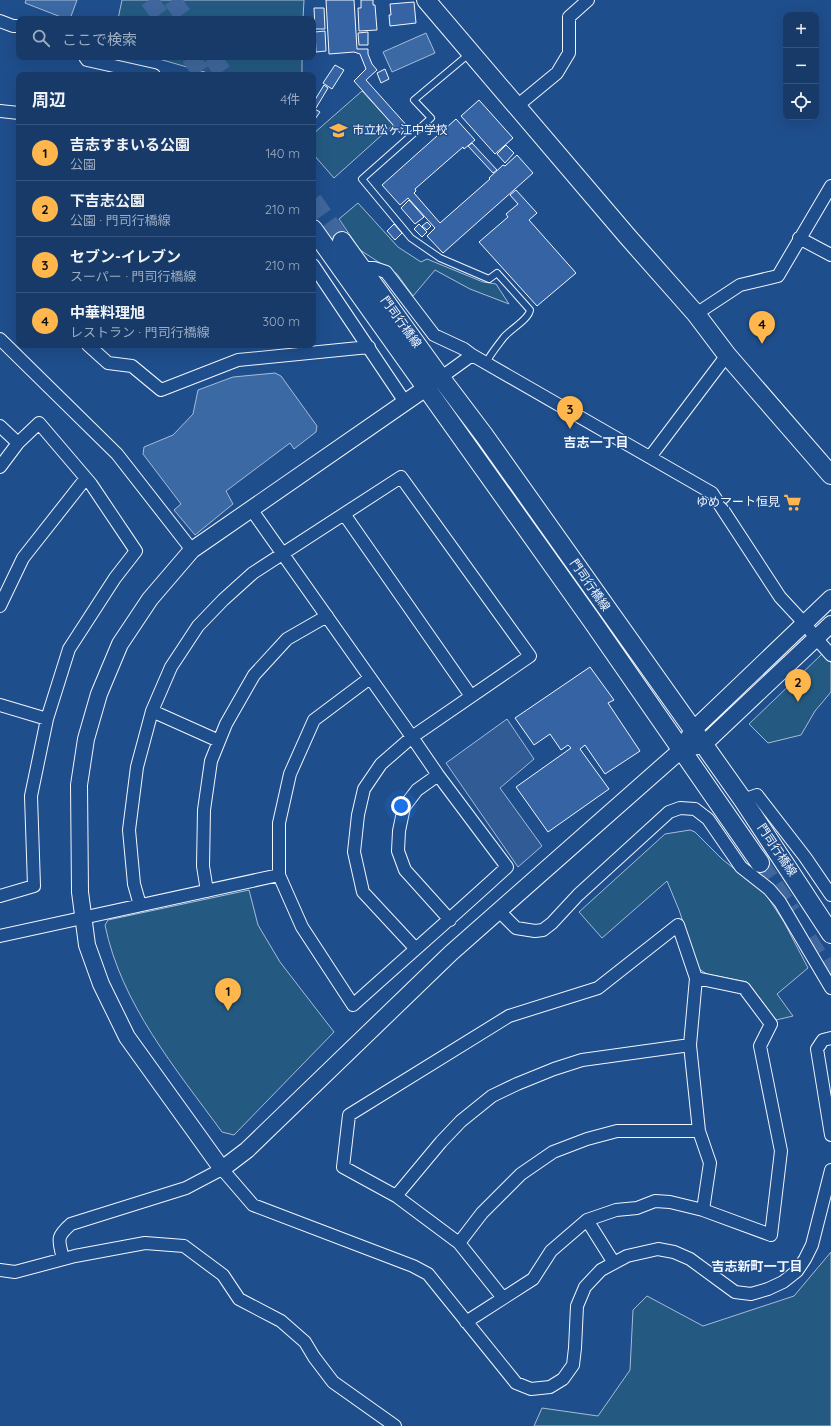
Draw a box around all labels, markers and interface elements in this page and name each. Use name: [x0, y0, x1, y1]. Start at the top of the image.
map controls: [783, 12, 819, 120]
button: +: [783, 12, 819, 48]
search box: [16, 16, 316, 60]
icon: search: [30, 27, 52, 49]
text: ここで検索: [62, 30, 137, 49]
button: −: [783, 48, 819, 84]
button: locate: [783, 84, 819, 120]
text: 周辺: [32, 89, 66, 110]
text: 4件: [280, 91, 300, 107]
school or university icon: 市立松ヶ江中学校: [329, 120, 349, 140]
place label: 市立松ヶ江中学校: [352, 122, 448, 137]
text: 吉志すまいる公園: [70, 135, 190, 154]
text: 1: [42, 145, 48, 161]
text: 140 m: [265, 145, 300, 161]
text: 公園: [70, 156, 96, 172]
text: 下吉志公園: [70, 191, 145, 210]
text: 2: [41, 201, 49, 217]
text: 210 m: [265, 201, 300, 217]
text: 公園 · 門司行橋線: [70, 212, 171, 228]
text: セブン-イレブン: [70, 247, 181, 266]
text: 3: [42, 257, 48, 273]
text: 210 m: [265, 257, 300, 273]
text: スーパー · 門司行橋線: [70, 268, 197, 284]
street label: 門司行橋線: [378, 293, 425, 350]
text: 中華料理旭: [70, 303, 145, 322]
pin: 4: [749, 311, 775, 344]
text: 4: [41, 313, 49, 329]
text: 300 m: [262, 313, 300, 329]
text: レストラン · 門司行橋線: [70, 324, 210, 340]
pin: 3: [557, 396, 583, 429]
district label: 吉志一丁目: [563, 434, 629, 450]
supermarket icon: ゆめマート恒見: [783, 492, 803, 512]
place label: ゆめマート恒見: [696, 494, 780, 509]
street label: 門司行橋線: [567, 556, 614, 614]
pin: 2: [785, 669, 811, 702]
your location: [391, 796, 411, 816]
street label: 門司行橋線: [754, 821, 800, 879]
pin: 1: [215, 978, 241, 1011]
district label: 吉志新町一丁目: [711, 1258, 803, 1274]

